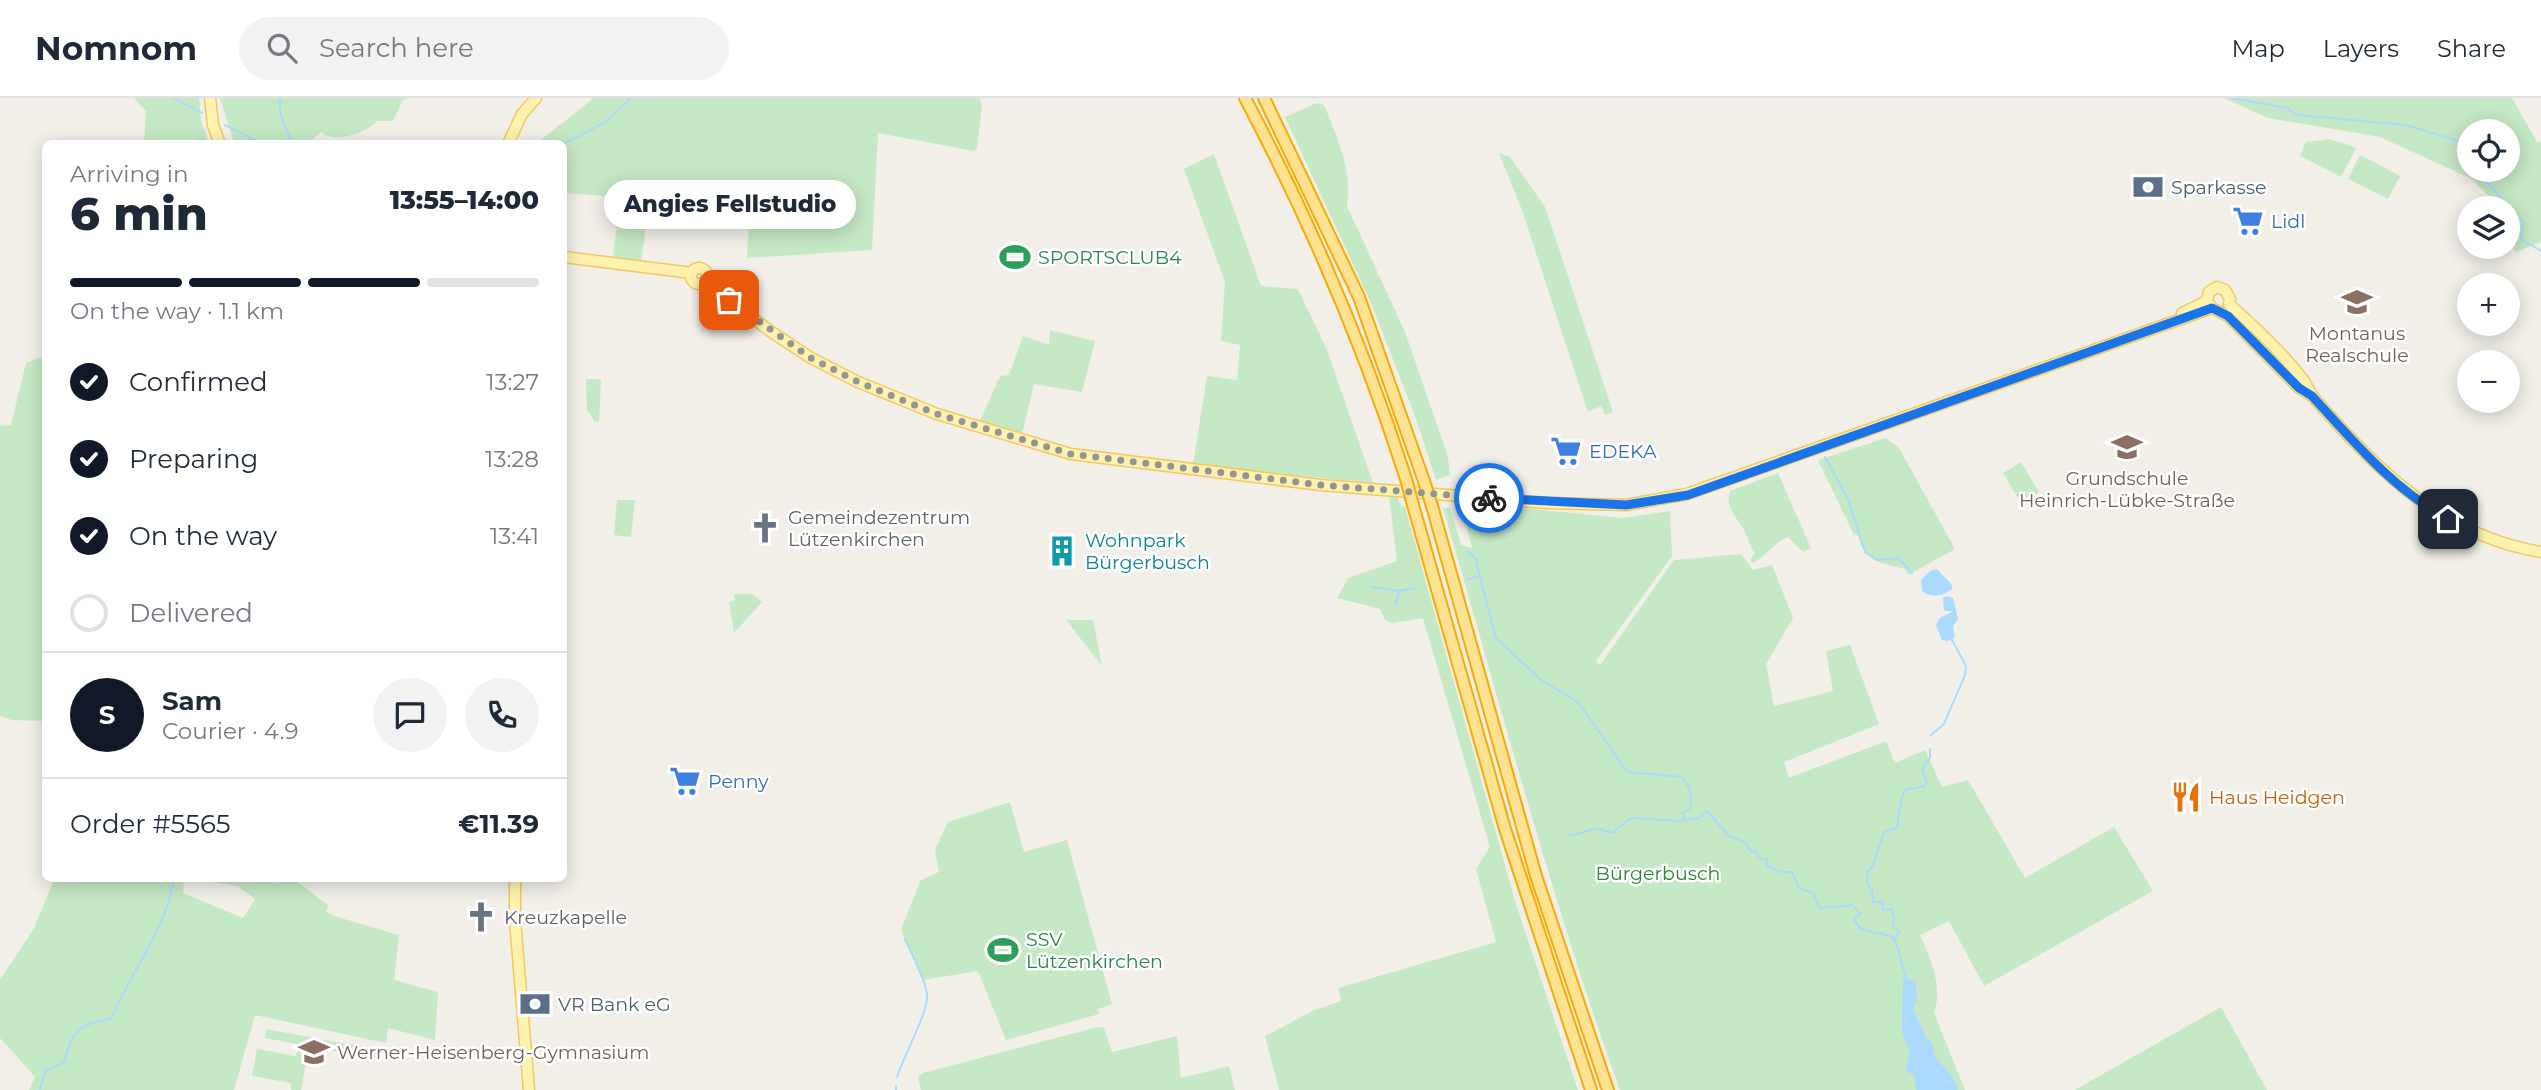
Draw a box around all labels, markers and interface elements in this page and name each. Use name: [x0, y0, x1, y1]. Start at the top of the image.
search box: [239, 17, 729, 80]
text: Nomnom: [35, 28, 197, 68]
icon: search: [263, 29, 301, 67]
text: Search here: [319, 32, 474, 64]
text: Map: [2231, 34, 2285, 63]
text: Layers: [2323, 34, 2399, 63]
text: Share: [2437, 34, 2506, 63]
map controls: [2457, 119, 2520, 413]
button: locate: [2457, 119, 2520, 182]
text: Arriving in: [70, 160, 189, 188]
bank icon: Sparkasse: [2131, 170, 2165, 204]
place label: Sparkasse: [2171, 176, 2267, 199]
callout: Angies Fellstudio: [603, 181, 855, 230]
text: 13:55–14:00: [390, 184, 539, 216]
text: 6 min: [70, 185, 208, 242]
text: Angies Fellstudio: [624, 190, 836, 218]
button: layers: [2457, 196, 2520, 259]
supermarket icon: Lidl: [2231, 204, 2265, 238]
place label: Lidl: [2271, 210, 2305, 233]
sports icon: SPORTSCLUB4: [998, 240, 1032, 274]
place label: SPORTSCLUB4: [1038, 246, 1182, 269]
pin: [699, 270, 759, 330]
button: +: [2457, 273, 2520, 336]
icon: bag: [710, 281, 748, 319]
school or university icon: Montanus Realschule: [2340, 285, 2374, 319]
text: On the way · 1.1 km: [70, 297, 284, 325]
place label: Montanus Realschule: [2305, 322, 2409, 367]
button: −: [2457, 350, 2520, 413]
icon: check: [70, 363, 108, 401]
text: Confirmed: [129, 366, 268, 398]
text: 13:27: [486, 368, 539, 396]
school or university icon: Grundschule Heinrich-Lübke-Straße: [2110, 430, 2144, 464]
supermarket icon: EDEKA: [1549, 434, 1583, 468]
icon: check: [70, 440, 108, 478]
place label: EDEKA: [1589, 440, 1657, 463]
text: Preparing: [129, 443, 258, 475]
text: 13:28: [485, 445, 539, 473]
courier: [1454, 463, 1524, 533]
place label: Grundschule Heinrich-Lübke-Straße: [2019, 467, 2235, 512]
icon: bike: [1470, 479, 1508, 517]
pin: [2418, 489, 2478, 549]
icon: home: [2429, 500, 2467, 538]
place label: Gemeindezentrum Lützenkirchen: [788, 506, 970, 551]
church icon: Gemeindezentrum Lützenkirchen: [748, 511, 782, 545]
icon: check: [70, 517, 108, 555]
text: On the way: [129, 520, 277, 552]
text: 13:41: [490, 522, 539, 550]
place label: Wohnpark Bürgerbusch: [1085, 529, 1210, 574]
building icon: Wohnpark Bürgerbusch: [1045, 534, 1079, 568]
text: Delivered: [129, 597, 253, 629]
button: chat: [373, 678, 447, 752]
button: phone: [465, 678, 539, 752]
text: Sam: [162, 685, 222, 717]
text: S: [99, 699, 115, 731]
text: Courier · 4.9: [162, 717, 298, 745]
supermarket icon: Penny: [668, 764, 702, 798]
place label: Penny: [708, 770, 769, 793]
restaurant icon: Haus Heidgen: [2169, 780, 2203, 814]
place label: Haus Heidgen: [2209, 786, 2345, 809]
text: Order #5565: [70, 808, 230, 840]
text: €11.39: [458, 808, 539, 840]
park label: Bürgerbusch: [1596, 862, 1720, 885]
church icon: Kreuzkapelle: [464, 900, 498, 934]
place label: Kreuzkapelle: [504, 906, 627, 929]
place label: SSV Lützenkirchen: [1026, 928, 1163, 973]
sports icon: SSV Lützenkirchen: [986, 933, 1020, 967]
bank icon: VR Bank eG: [518, 987, 552, 1021]
place label: VR Bank eG: [558, 993, 671, 1016]
school or university icon: Werner-Heisenberg-Gymnasium: [297, 1035, 331, 1069]
place label: Werner-Heisenberg-Gymnasium: [337, 1041, 649, 1064]

